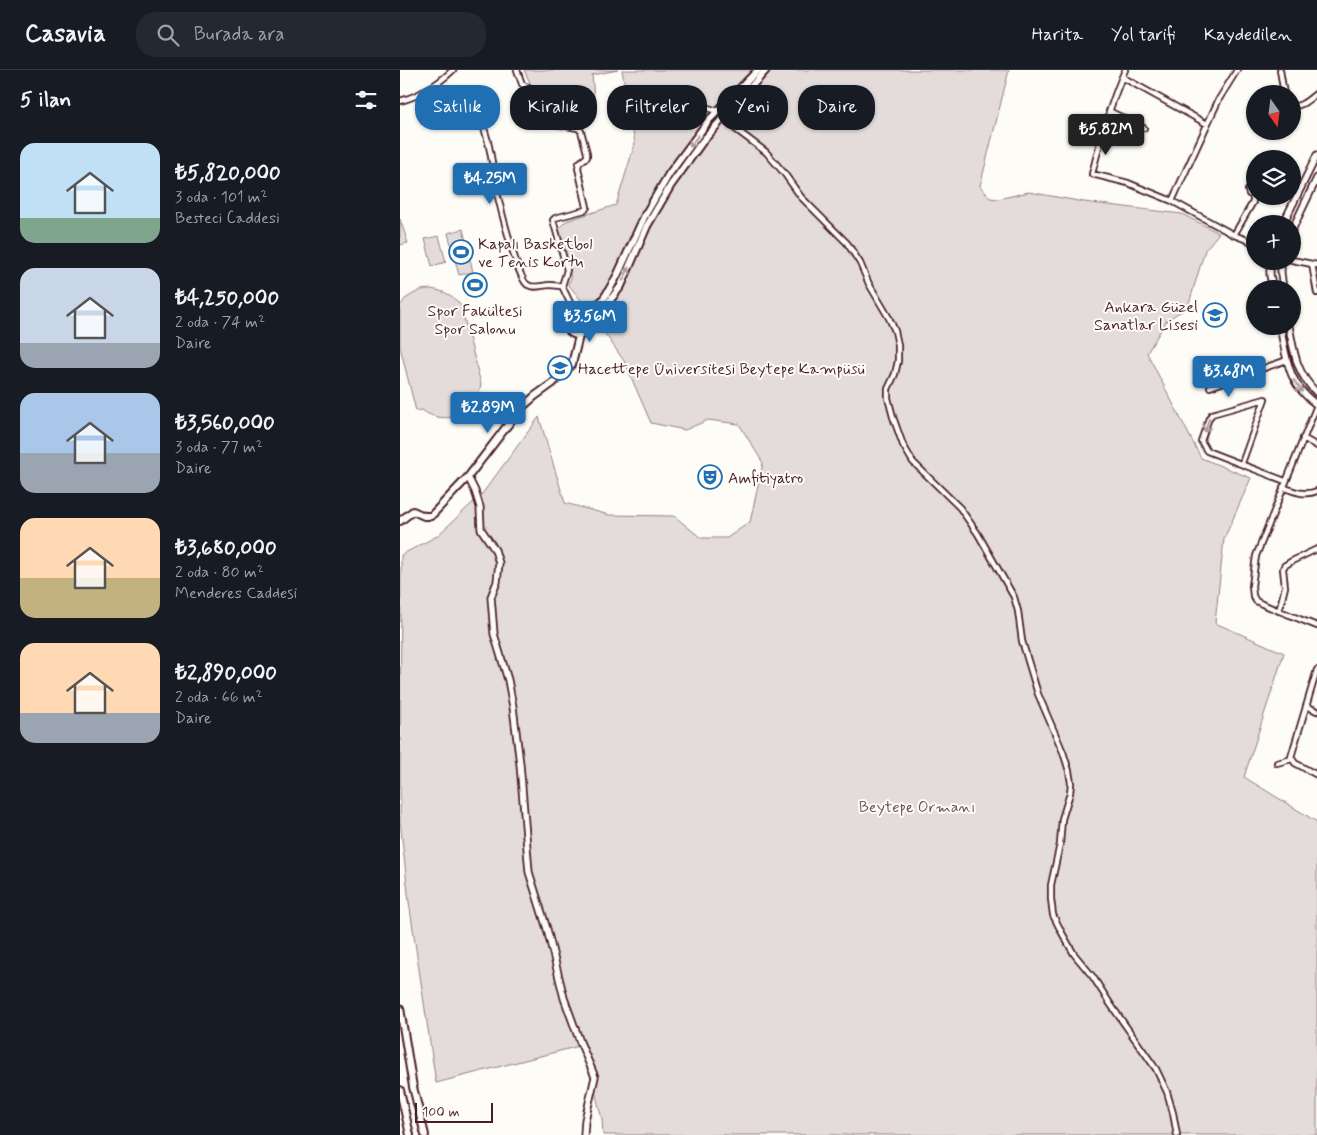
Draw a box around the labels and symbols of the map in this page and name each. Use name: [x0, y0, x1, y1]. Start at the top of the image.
north arrow: [1246, 85, 1301, 140]
pin: ₺5.82M: [1065, 114, 1147, 156]
one-way arrow: [688, 134, 699, 147]
pin: ₺4.25M: [449, 162, 531, 205]
place label: Kapalı Basketbol ve Tenis Kortu: [478, 234, 593, 273]
sports icon: Kapalı Basketbol ve Tenis Kortu: [448, 239, 474, 265]
one-way arrow: [622, 266, 632, 281]
sports icon: Spor Fakültesi Spor Salonu: [462, 272, 488, 298]
place label: Ankara Güzel Sanatlar Lisesi: [1094, 297, 1198, 336]
pin: ₺3.56M: [549, 300, 631, 343]
place label: Spor Fakültesi Spor Salonu: [428, 301, 522, 340]
school or university icon: Ankara Güzel Sanatlar Lisesi: [1202, 302, 1228, 328]
school or university icon: Hacettepe Üniversitesi Beytepe Kampüsü: [547, 355, 573, 381]
pin: ₺3.68M: [1188, 356, 1270, 398]
place label: Hacettepe Üniversitesi Beytepe Kampüsü: [578, 359, 865, 380]
one-way arrow: [1293, 379, 1303, 393]
pin: ₺2.89M: [447, 392, 529, 434]
one-way arrow: [1201, 417, 1211, 433]
theatre icon: Amfitiyatro: [697, 464, 723, 490]
place label: Amfitiyatro: [728, 468, 804, 489]
park label: Beytepe Ormanı: [859, 797, 975, 818]
scale bar: [415, 1100, 492, 1123]

